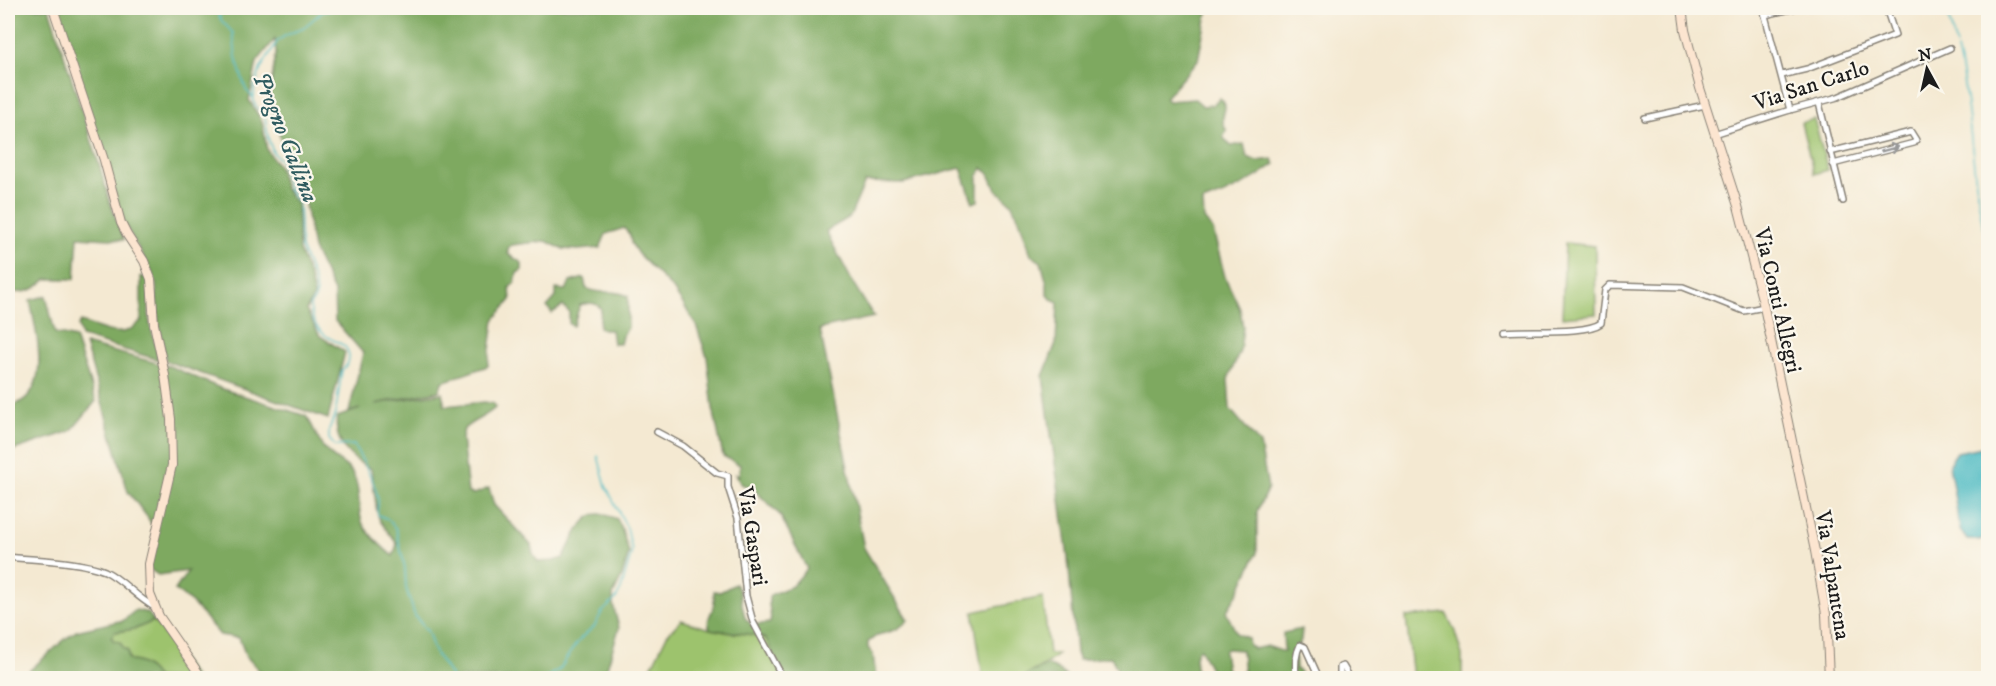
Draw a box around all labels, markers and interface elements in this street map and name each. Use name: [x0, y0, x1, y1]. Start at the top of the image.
north arrow: [1897, 39, 1957, 99]
text: N: [1917, 44, 1933, 66]
street label: Via San Carlo: [1749, 54, 1873, 117]
water label: Progno Gallina: [245, 68, 325, 207]
one-way arrow: [1880, 143, 1899, 154]
street label: Via Conti Allegri: [1747, 224, 1807, 376]
street label: Via Gaspari: [731, 484, 774, 588]
street label: Via Valpantena: [1809, 508, 1856, 643]

